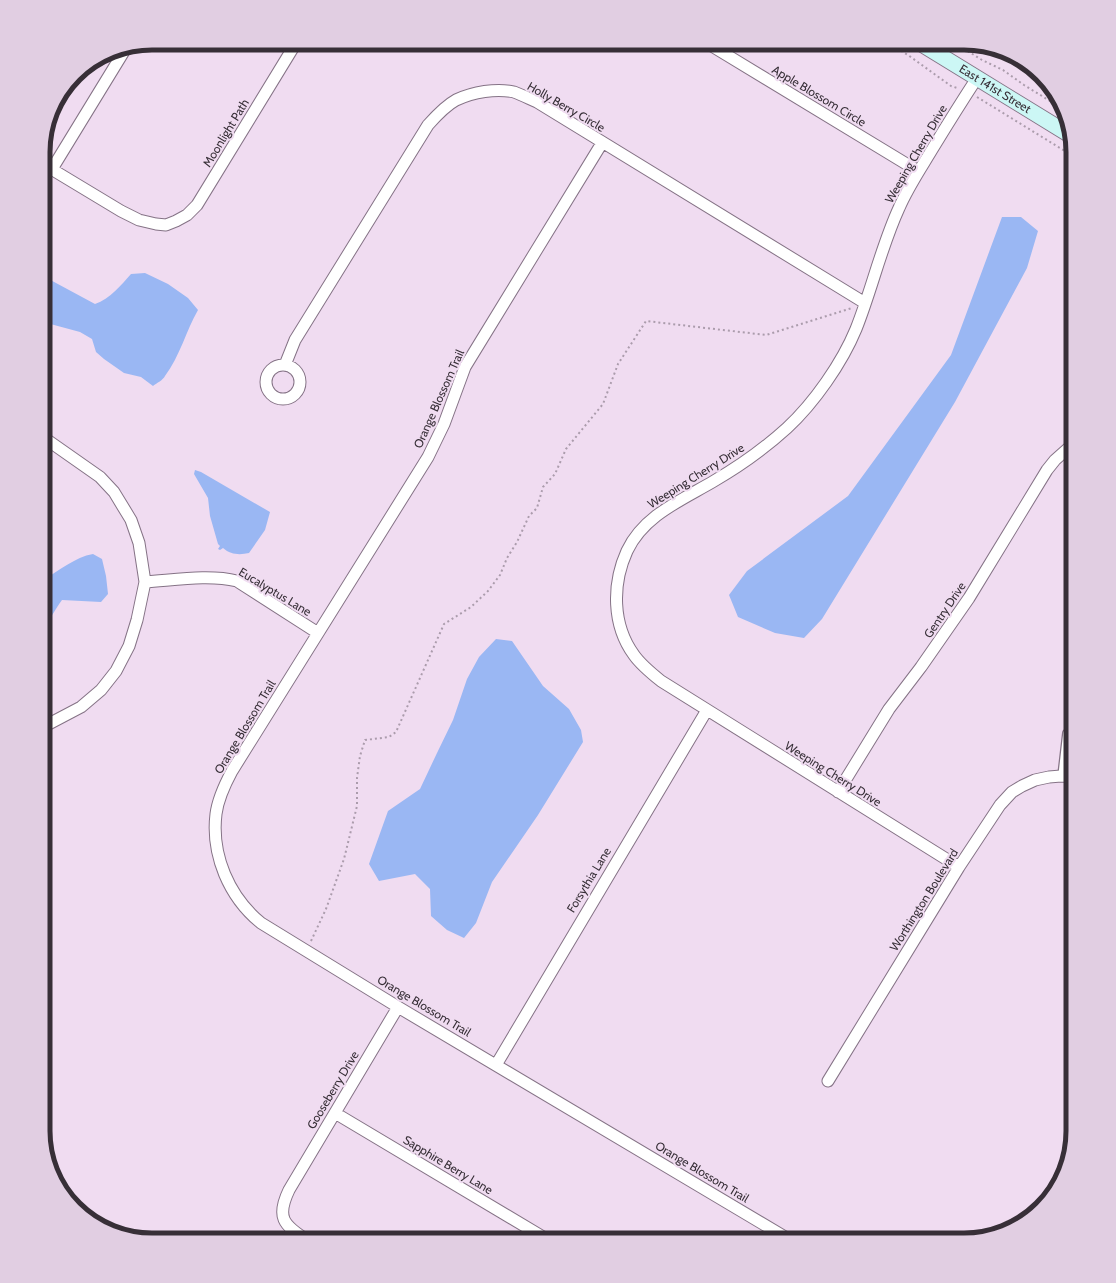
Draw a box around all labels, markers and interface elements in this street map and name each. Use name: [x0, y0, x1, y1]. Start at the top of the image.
street label: East 141st Street: [957, 61, 1034, 116]
street label: Apple Blossom Circle: [770, 62, 869, 130]
street label: Holly Berry Circle: [525, 78, 608, 135]
street label: Moonlight Path: [199, 96, 252, 170]
street label: Weeping Cherry Drive: [881, 102, 950, 206]
street label: Orange Blossom Trail: [410, 347, 467, 451]
street label: Weeping Cherry Drive: [645, 440, 747, 511]
street label: Eucalyptus Lane: [236, 564, 314, 619]
street label: Gentry Drive: [920, 579, 969, 641]
street label: Orange Blossom Trail: [211, 677, 279, 776]
street label: Weeping Cherry Drive: [782, 738, 884, 809]
street label: Forsythia Lane: [563, 844, 614, 915]
street label: Worthington Boulevard: [886, 846, 961, 954]
street label: Orange Blossom Trail: [375, 972, 474, 1040]
street label: Gooseberry Drive: [303, 1048, 362, 1131]
street label: Sapphire Berry Lane: [401, 1132, 496, 1197]
street label: Orange Blossom Trail: [653, 1138, 752, 1206]

